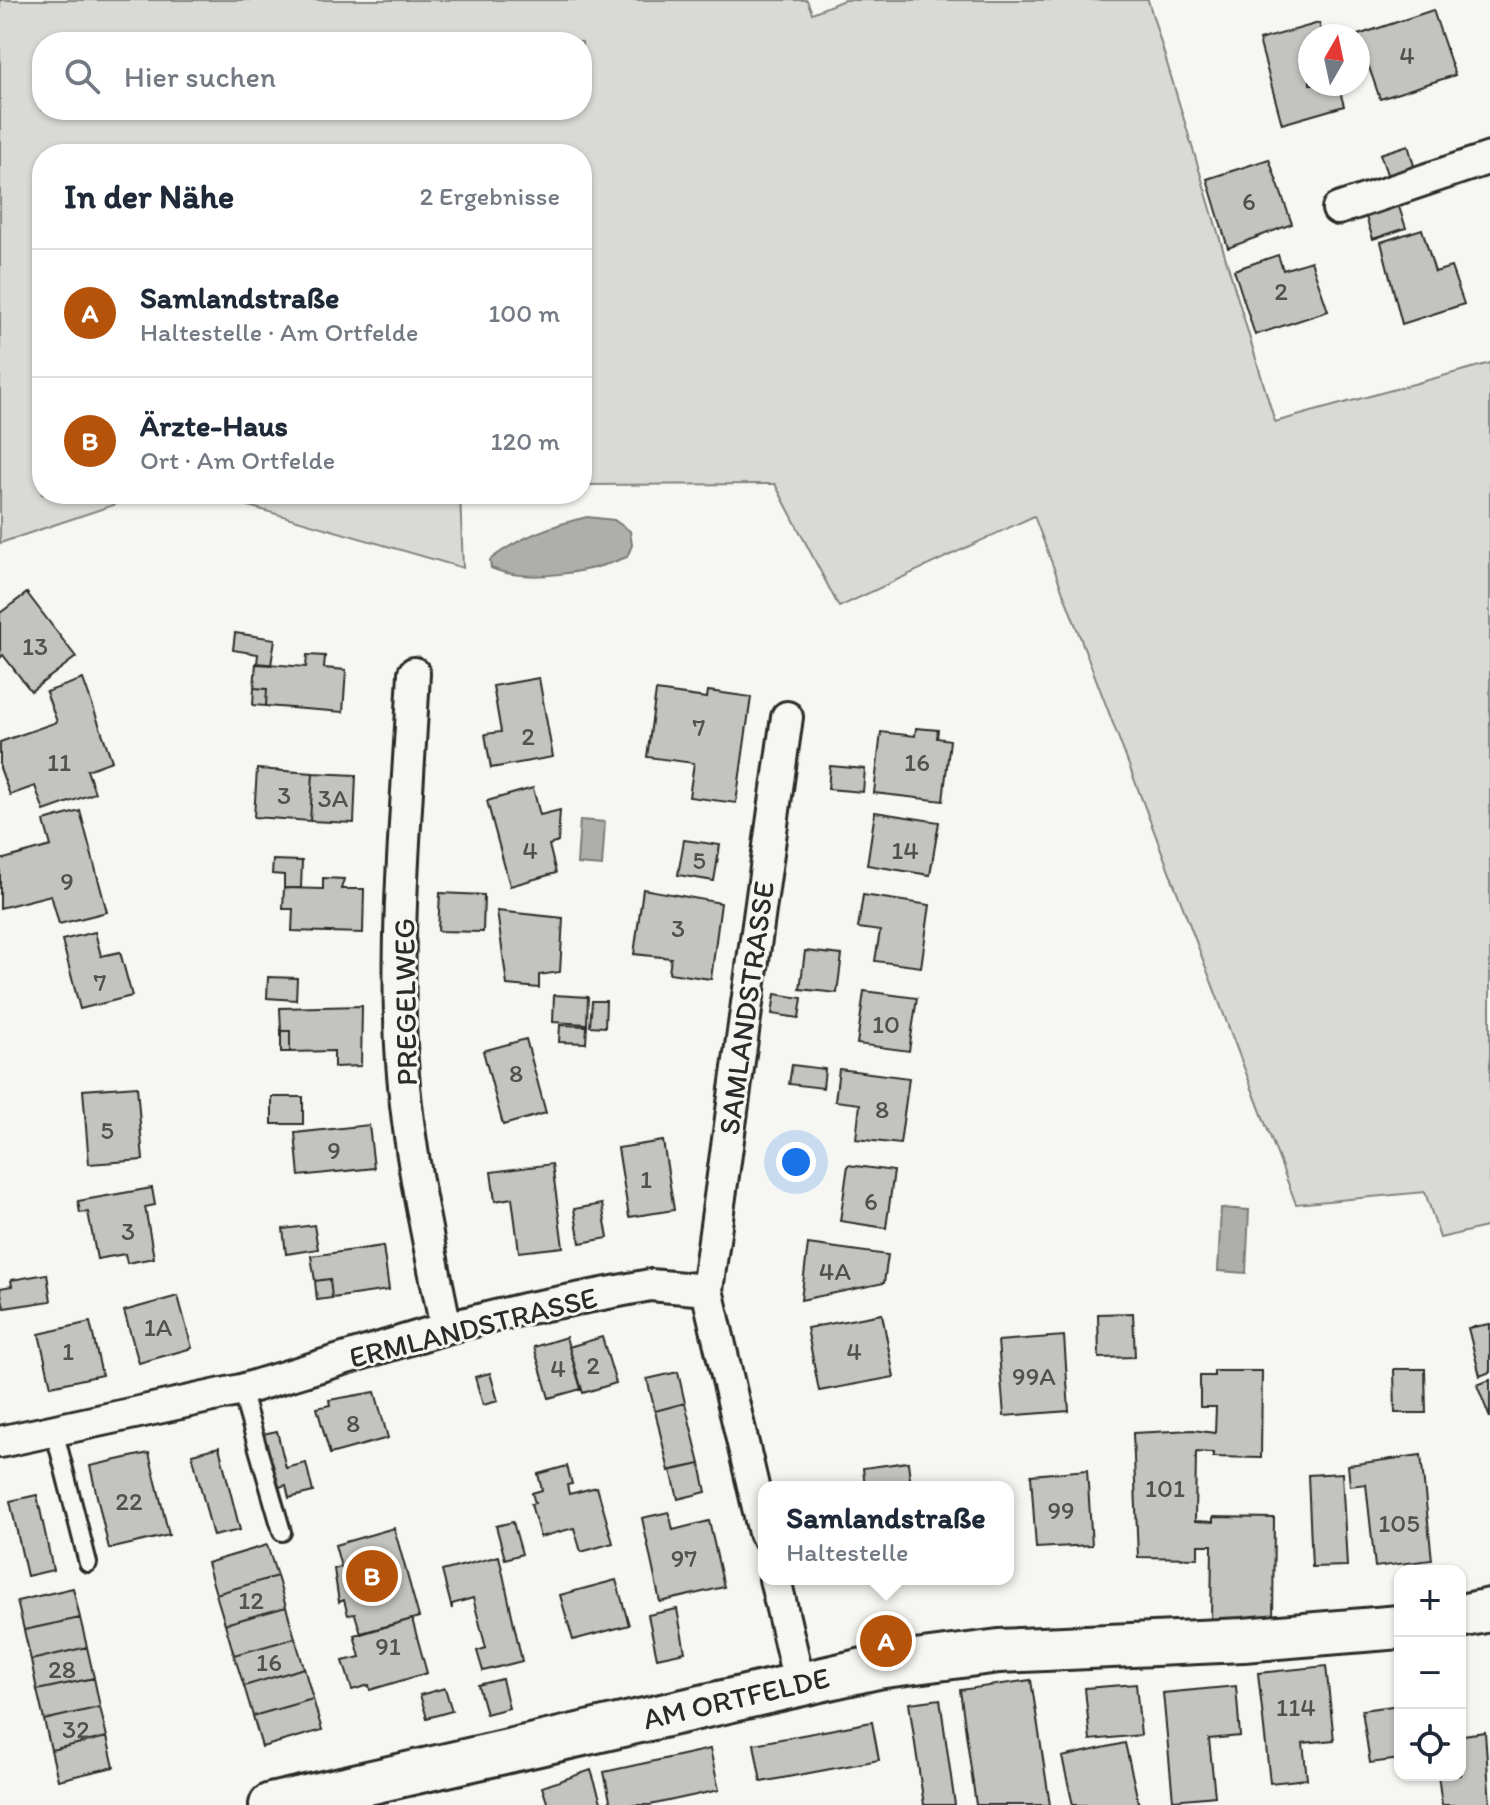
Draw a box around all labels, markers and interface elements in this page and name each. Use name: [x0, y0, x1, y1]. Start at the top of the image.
north arrow: [1298, 24, 1370, 96]
search box: [32, 32, 592, 120]
house number: 4: [1399, 39, 1415, 71]
icon: search: [60, 54, 104, 98]
text: Hier suchen: [124, 58, 276, 95]
text: In der Nähe: [64, 176, 234, 217]
text: 2 Ergebnisse: [420, 180, 560, 212]
house number: 6: [1242, 185, 1256, 217]
house number: 2: [1274, 275, 1288, 307]
text: Samlandstraße: [140, 279, 339, 316]
text: A: [82, 297, 98, 329]
text: 100 m: [488, 297, 560, 329]
text: Haltestelle · Am Ortfelde: [140, 316, 418, 348]
text: Ärzte-Haus: [140, 407, 288, 444]
text: B: [82, 425, 98, 457]
text: 120 m: [491, 425, 560, 457]
text: Ort · Am Ortfelde: [140, 444, 335, 476]
house number: 13: [22, 630, 48, 662]
house number: 7: [693, 711, 706, 743]
house number: 2: [521, 720, 535, 752]
house number: 11: [47, 746, 71, 778]
house number: 16: [904, 746, 930, 778]
house number: 3: [277, 779, 291, 811]
house number: 3A: [318, 782, 349, 814]
house number: 4: [522, 834, 538, 866]
house number: 14: [891, 834, 919, 866]
house number: 5: [692, 844, 706, 876]
house number: 9: [60, 865, 74, 897]
street label: SAMLANDSTRASSE: [710, 879, 782, 1137]
house number: 3: [671, 912, 685, 944]
street label: PREGELWEG: [385, 918, 425, 1086]
house number: 7: [94, 966, 107, 998]
house number: 10: [872, 1008, 900, 1040]
house number: 8: [509, 1057, 523, 1089]
house number: 8: [875, 1093, 889, 1125]
house number: 5: [100, 1114, 114, 1146]
house number: 9: [327, 1134, 341, 1166]
your location: [776, 1142, 816, 1182]
house number: 1: [640, 1163, 652, 1195]
house number: 6: [864, 1185, 878, 1217]
house number: 3: [121, 1215, 135, 1247]
house number: 4A: [819, 1255, 851, 1287]
street label: ERMLANDSTRASSE: [345, 1278, 601, 1376]
house number: 1A: [144, 1311, 173, 1343]
house number: 1: [62, 1335, 74, 1367]
house number: 4: [846, 1335, 862, 1367]
house number: 2: [586, 1349, 600, 1381]
house number: 4: [550, 1352, 566, 1384]
house number: 99A: [1012, 1360, 1056, 1392]
house number: 8: [346, 1407, 360, 1439]
house number: 101: [1145, 1472, 1185, 1504]
popup: [758, 1481, 1014, 1585]
house number: 22: [115, 1485, 143, 1517]
house number: 99: [1047, 1494, 1075, 1526]
text: Samlandstraße: [786, 1499, 986, 1536]
house number: 105: [1378, 1507, 1420, 1539]
text: Haltestelle: [786, 1536, 908, 1568]
house number: 97: [671, 1542, 697, 1574]
pin: B: [346, 1546, 398, 1606]
map controls: [1394, 1565, 1466, 1781]
button: +: [1394, 1565, 1466, 1637]
house number: 12: [238, 1584, 264, 1616]
pin: A: [860, 1611, 912, 1671]
house number: 91: [375, 1630, 401, 1662]
button: −: [1394, 1637, 1466, 1709]
house number: 16: [256, 1646, 282, 1678]
house number: 28: [48, 1653, 76, 1685]
street label: AM ORTFELDE: [639, 1659, 833, 1737]
house number: 114: [1276, 1691, 1316, 1723]
button: locate: [1394, 1709, 1466, 1781]
house number: 32: [62, 1713, 90, 1745]

